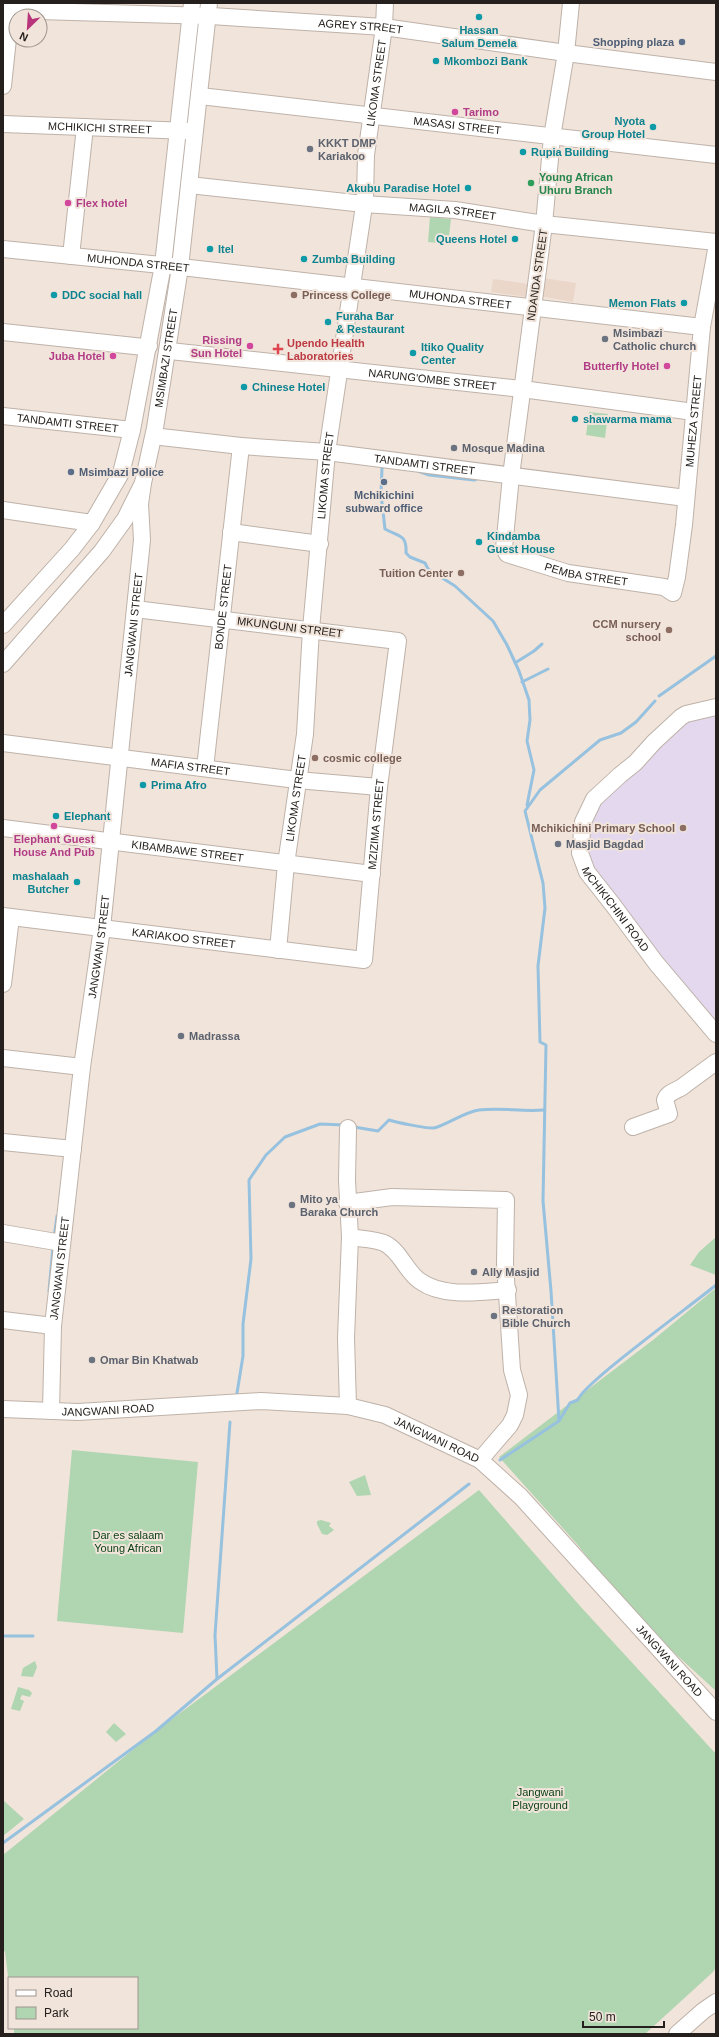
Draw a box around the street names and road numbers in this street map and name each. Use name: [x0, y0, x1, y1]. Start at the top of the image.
street label: AGREY STREET: [318, 17, 404, 36]
street label: LIKOMA STREET: [364, 39, 388, 127]
street label: MASASI STREET: [413, 114, 502, 136]
street label: MCHIKICHI STREET: [48, 120, 152, 136]
street label: MAGILA STREET: [409, 201, 497, 222]
street label: NDANDA STREET: [525, 228, 549, 322]
street label: MUHONDA STREET: [87, 252, 190, 274]
street label: MUHONDA STREET: [408, 287, 512, 311]
street label: MSIMBAZI STREET: [152, 308, 179, 408]
street label: NARUNG'OMBE STREET: [368, 366, 497, 392]
street label: MUHEZA STREET: [683, 374, 704, 468]
street label: TANDAMTI STREET: [16, 412, 119, 435]
street label: LIKOMA STREET: [315, 431, 336, 520]
street label: TANDAMTI STREET: [373, 452, 476, 477]
street label: PEMBA STREET: [543, 560, 629, 588]
street label: BONDE STREET: [212, 564, 234, 650]
street label: JANGWANI STREET: [122, 572, 145, 677]
street label: MKUNGUNI STREET: [236, 615, 344, 639]
street label: LIKOMA STREET: [283, 754, 308, 842]
street label: MAFIA STREET: [150, 756, 231, 778]
street label: MZIZIMA STREET: [366, 778, 386, 870]
street label: KIBAMBAWE STREET: [131, 838, 245, 864]
street label: MCHIKICHINI ROAD: [580, 865, 651, 954]
street label: JANGWANI STREET: [86, 894, 111, 999]
street label: KARIAKOO STREET: [131, 926, 236, 950]
street label: JANGWANI STREET: [48, 1216, 71, 1321]
street label: JANGWANI ROAD: [61, 1401, 154, 1418]
street label: JANGWANI ROAD: [392, 1414, 481, 1465]
street label: JANGWANI ROAD: [634, 1622, 705, 1699]

